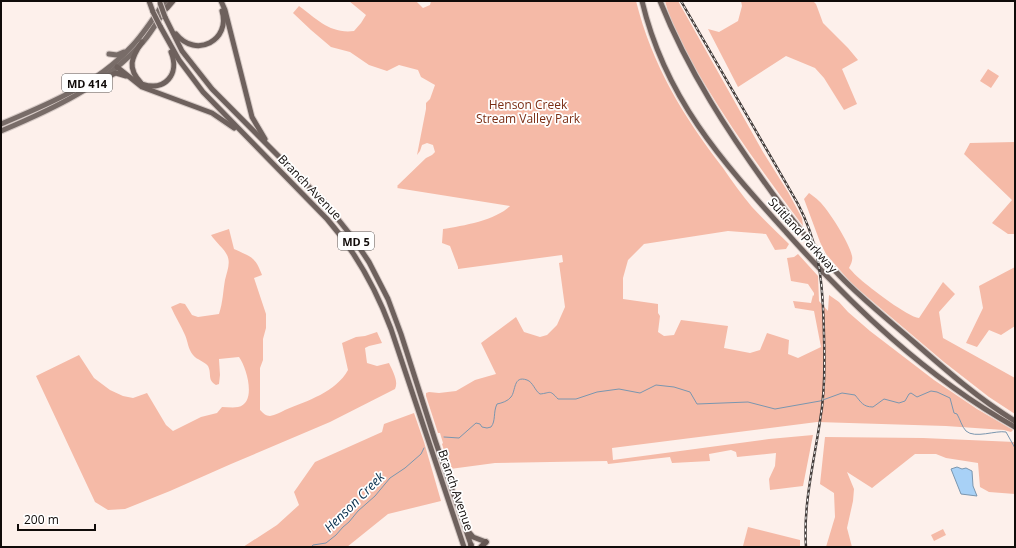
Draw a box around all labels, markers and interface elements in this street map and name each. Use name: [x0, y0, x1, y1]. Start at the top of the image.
road number: MD 414: [62, 74, 112, 92]
park label: Henson Creek Stream Valley Park: [476, 96, 581, 127]
street label: Branch Avenue: [274, 151, 346, 224]
street label: Suitland Parkway: [765, 194, 842, 277]
road number: MD 5: [338, 232, 374, 250]
street label: Branch Avenue: [434, 447, 478, 533]
water label: Henson Creek: [320, 467, 389, 536]
scale bar: [18, 506, 95, 532]
text: 200 m: [24, 511, 59, 528]

